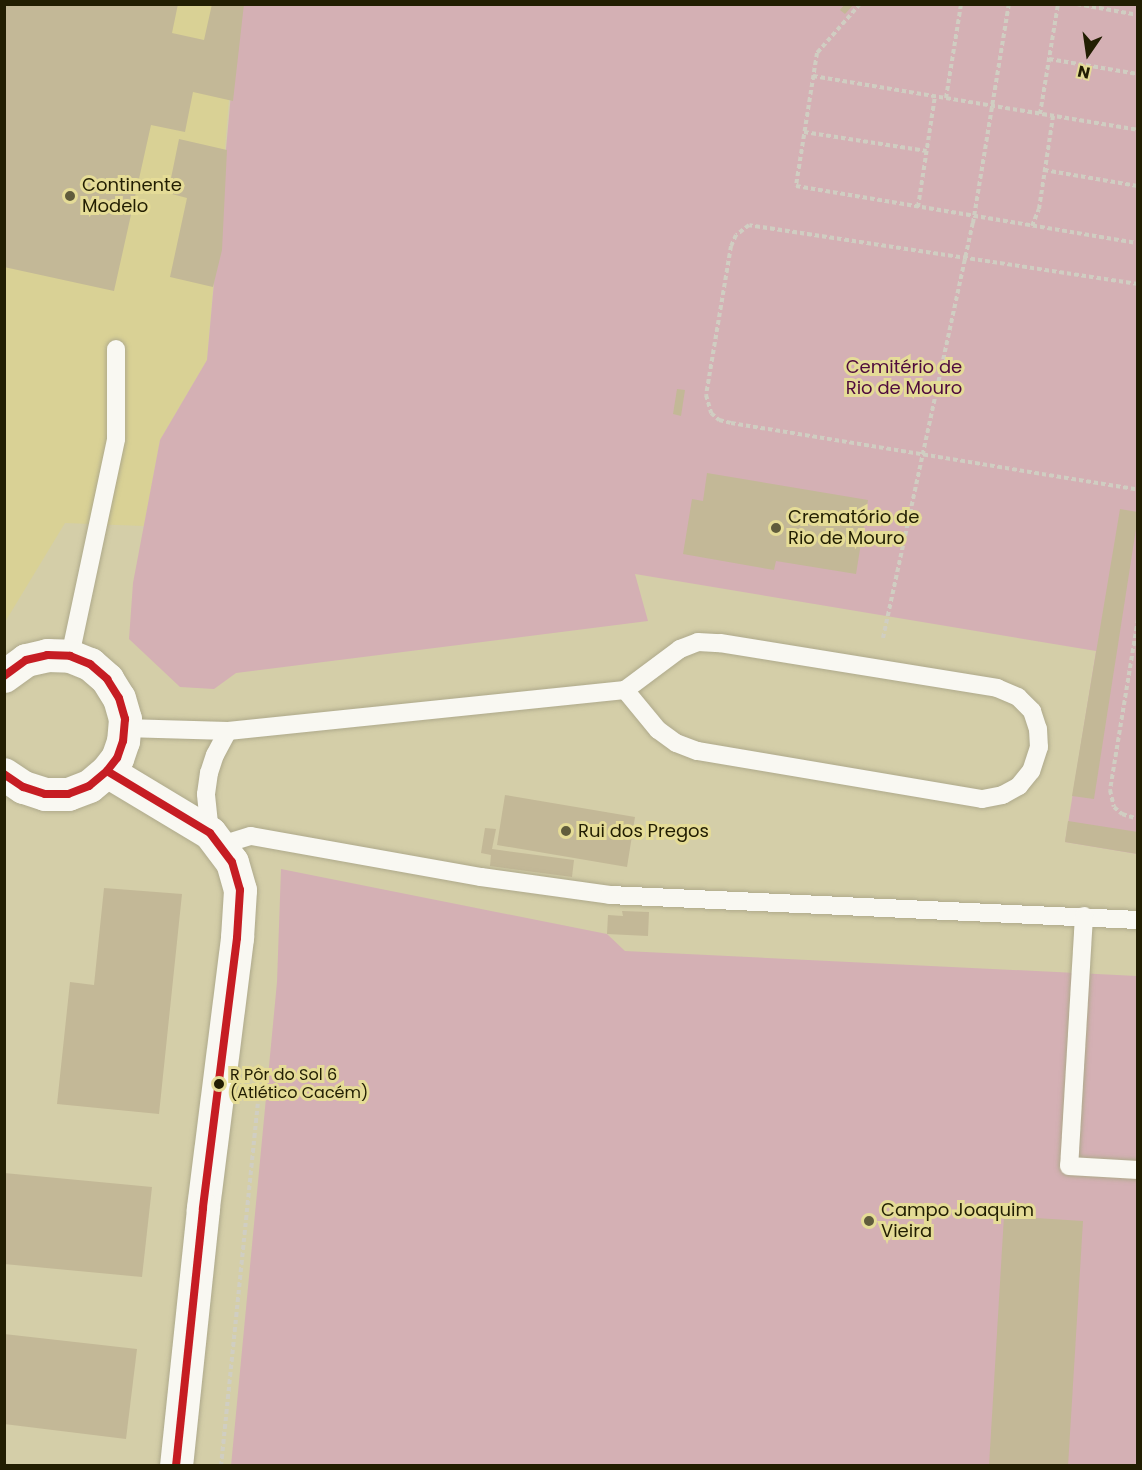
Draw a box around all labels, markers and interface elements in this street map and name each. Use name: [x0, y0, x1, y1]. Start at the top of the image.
north arrow: [1058, 24, 1118, 84]
text: N: [1075, 59, 1092, 85]
place label: Continente Modelo: [82, 175, 182, 218]
marker: Continente Modelo: [63, 189, 77, 203]
park label: Cemitério de Rio de Mouro: [846, 357, 962, 400]
place label: Crematório de Rio de Mouro: [788, 507, 919, 550]
marker: Crematório de Rio de Mouro: [769, 521, 783, 535]
place label: Rui dos Pregos: [578, 820, 709, 842]
marker: Rui dos Pregos: [559, 824, 573, 838]
place label: R Pôr do Sol 6 (Atlético Cacém): [230, 1065, 368, 1103]
marker: R Pôr do Sol 6 (Atlético Cacém): [213, 1078, 225, 1090]
place label: Campo Joaquim Vieira: [881, 1200, 1034, 1242]
marker: Campo Joaquim Vieira: [862, 1214, 876, 1228]

